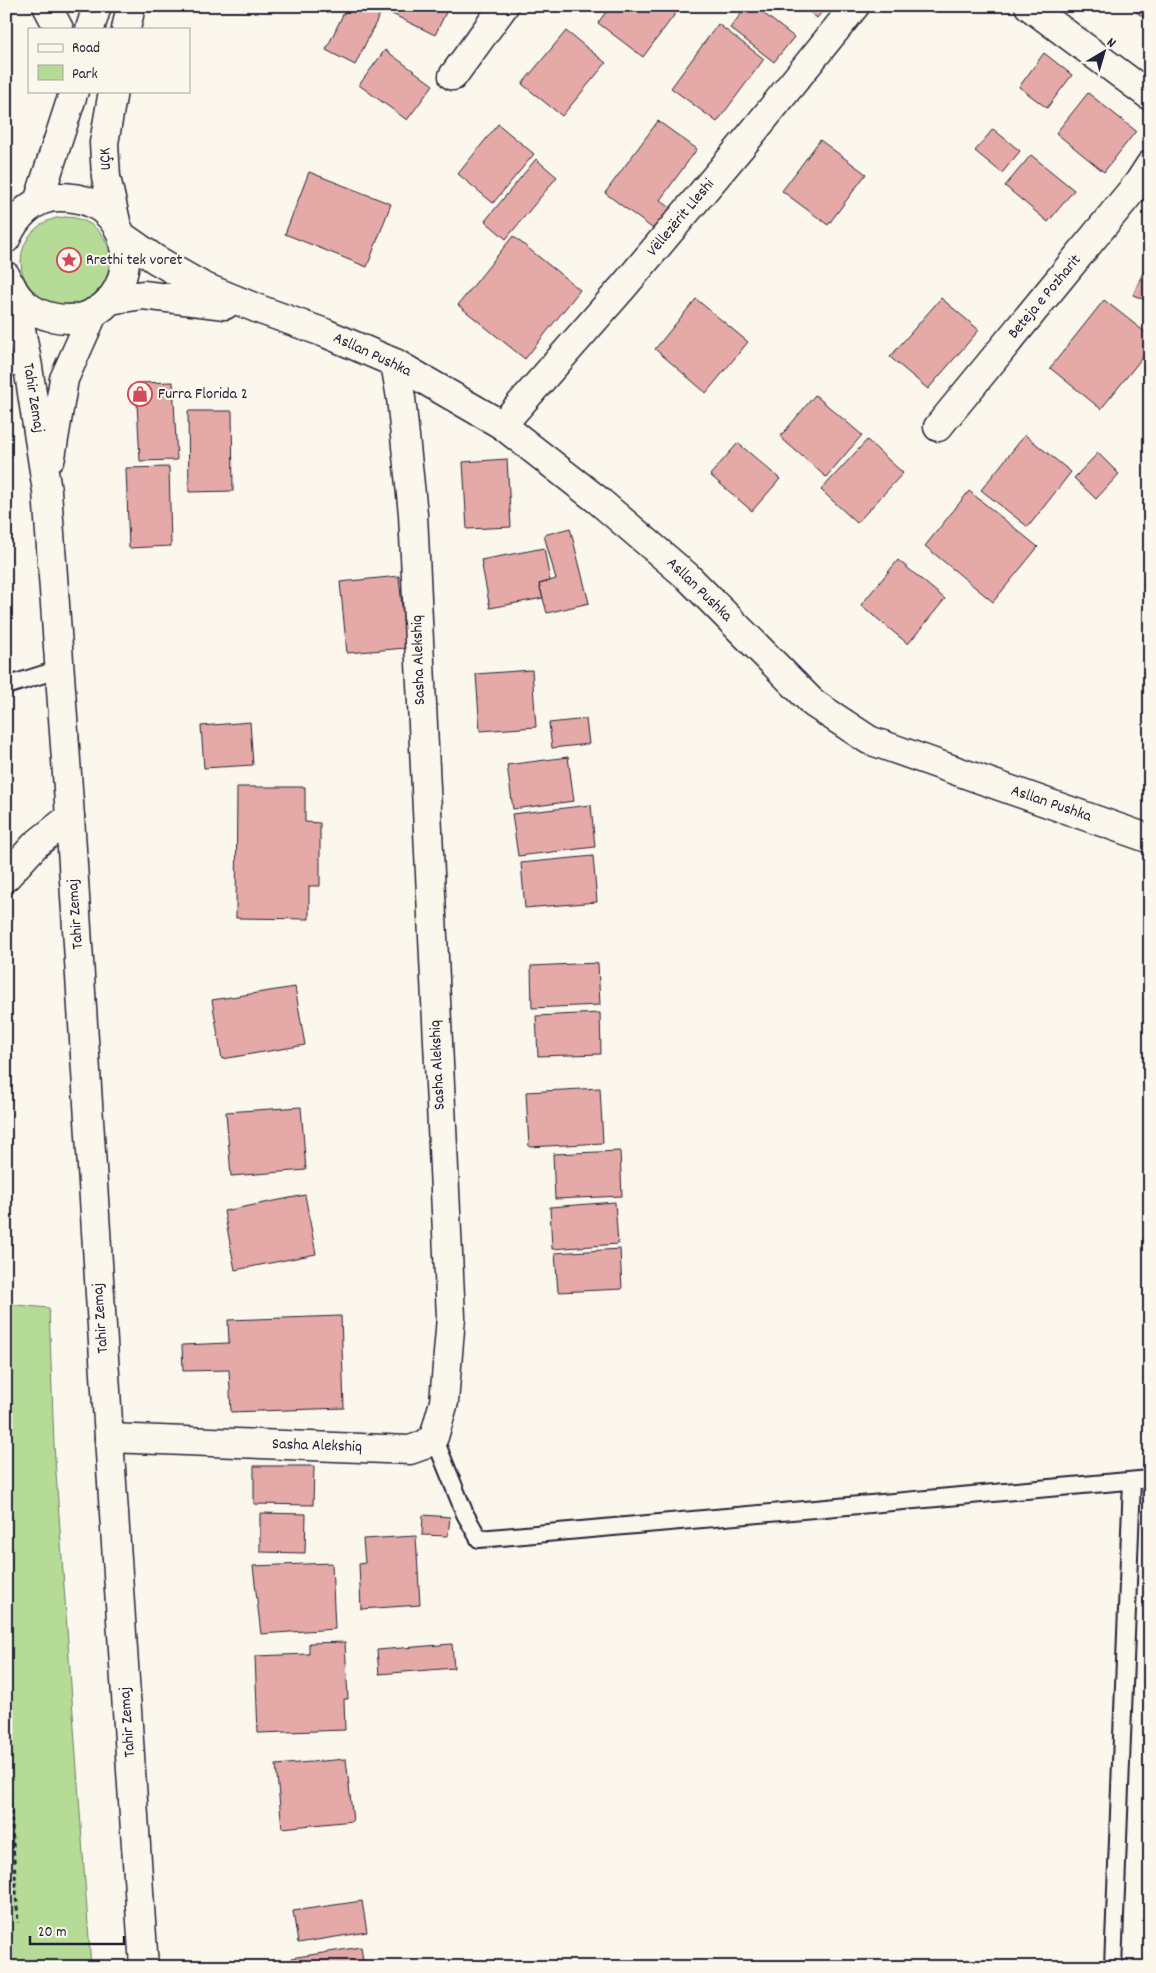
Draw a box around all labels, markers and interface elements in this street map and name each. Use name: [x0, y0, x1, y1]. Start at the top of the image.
legend: [28, 28, 190, 92]
north arrow: [1078, 28, 1128, 78]
text: N: [1102, 33, 1120, 53]
text: Road: [72, 38, 100, 60]
text: Park: [72, 64, 98, 86]
street label: UÇK: [94, 147, 118, 171]
street label: Vëllezërit Lleshi: [642, 174, 720, 262]
place icon: Rrethi tek voret: [56, 247, 82, 273]
place label: Rrethi tek voret: [86, 249, 183, 272]
street label: Beteja e Pozharit: [1003, 250, 1087, 344]
street label: Asllan Pushka: [329, 327, 415, 383]
street label: Tahir Zemaj: [16, 361, 50, 435]
shop icon: Furra Florida 2: [127, 381, 153, 407]
place label: Furra Florida 2: [158, 383, 248, 406]
street label: Asllan Pushka: [661, 553, 738, 628]
street label: Sasha Alekshiq: [406, 615, 432, 705]
street label: Asllan Pushka: [1008, 779, 1095, 829]
street label: Tahir Zemaj: [62, 878, 90, 950]
street label: Sasha Alekshiq: [424, 1019, 452, 1111]
street label: Tahir Zemaj: [87, 1282, 115, 1354]
street label: Sasha Alekshiq: [272, 1433, 362, 1459]
street label: Tahir Zemaj: [114, 1686, 142, 1758]
scale bar: [30, 1913, 124, 1945]
text: 20 m: [38, 1922, 66, 1944]

